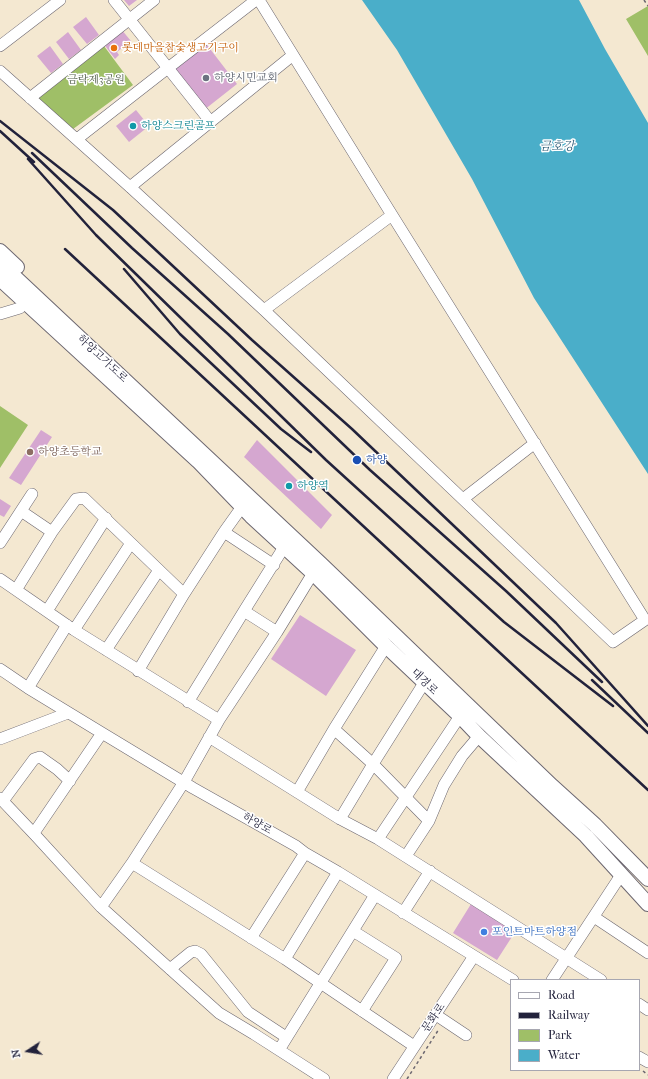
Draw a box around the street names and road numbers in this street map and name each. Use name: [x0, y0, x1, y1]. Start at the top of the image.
street label: 하양고가도로: [74, 332, 130, 386]
street label: 대경로: [408, 666, 440, 698]
street label: 하양로: [240, 811, 274, 837]
street label: 문화로: [420, 1001, 448, 1035]

